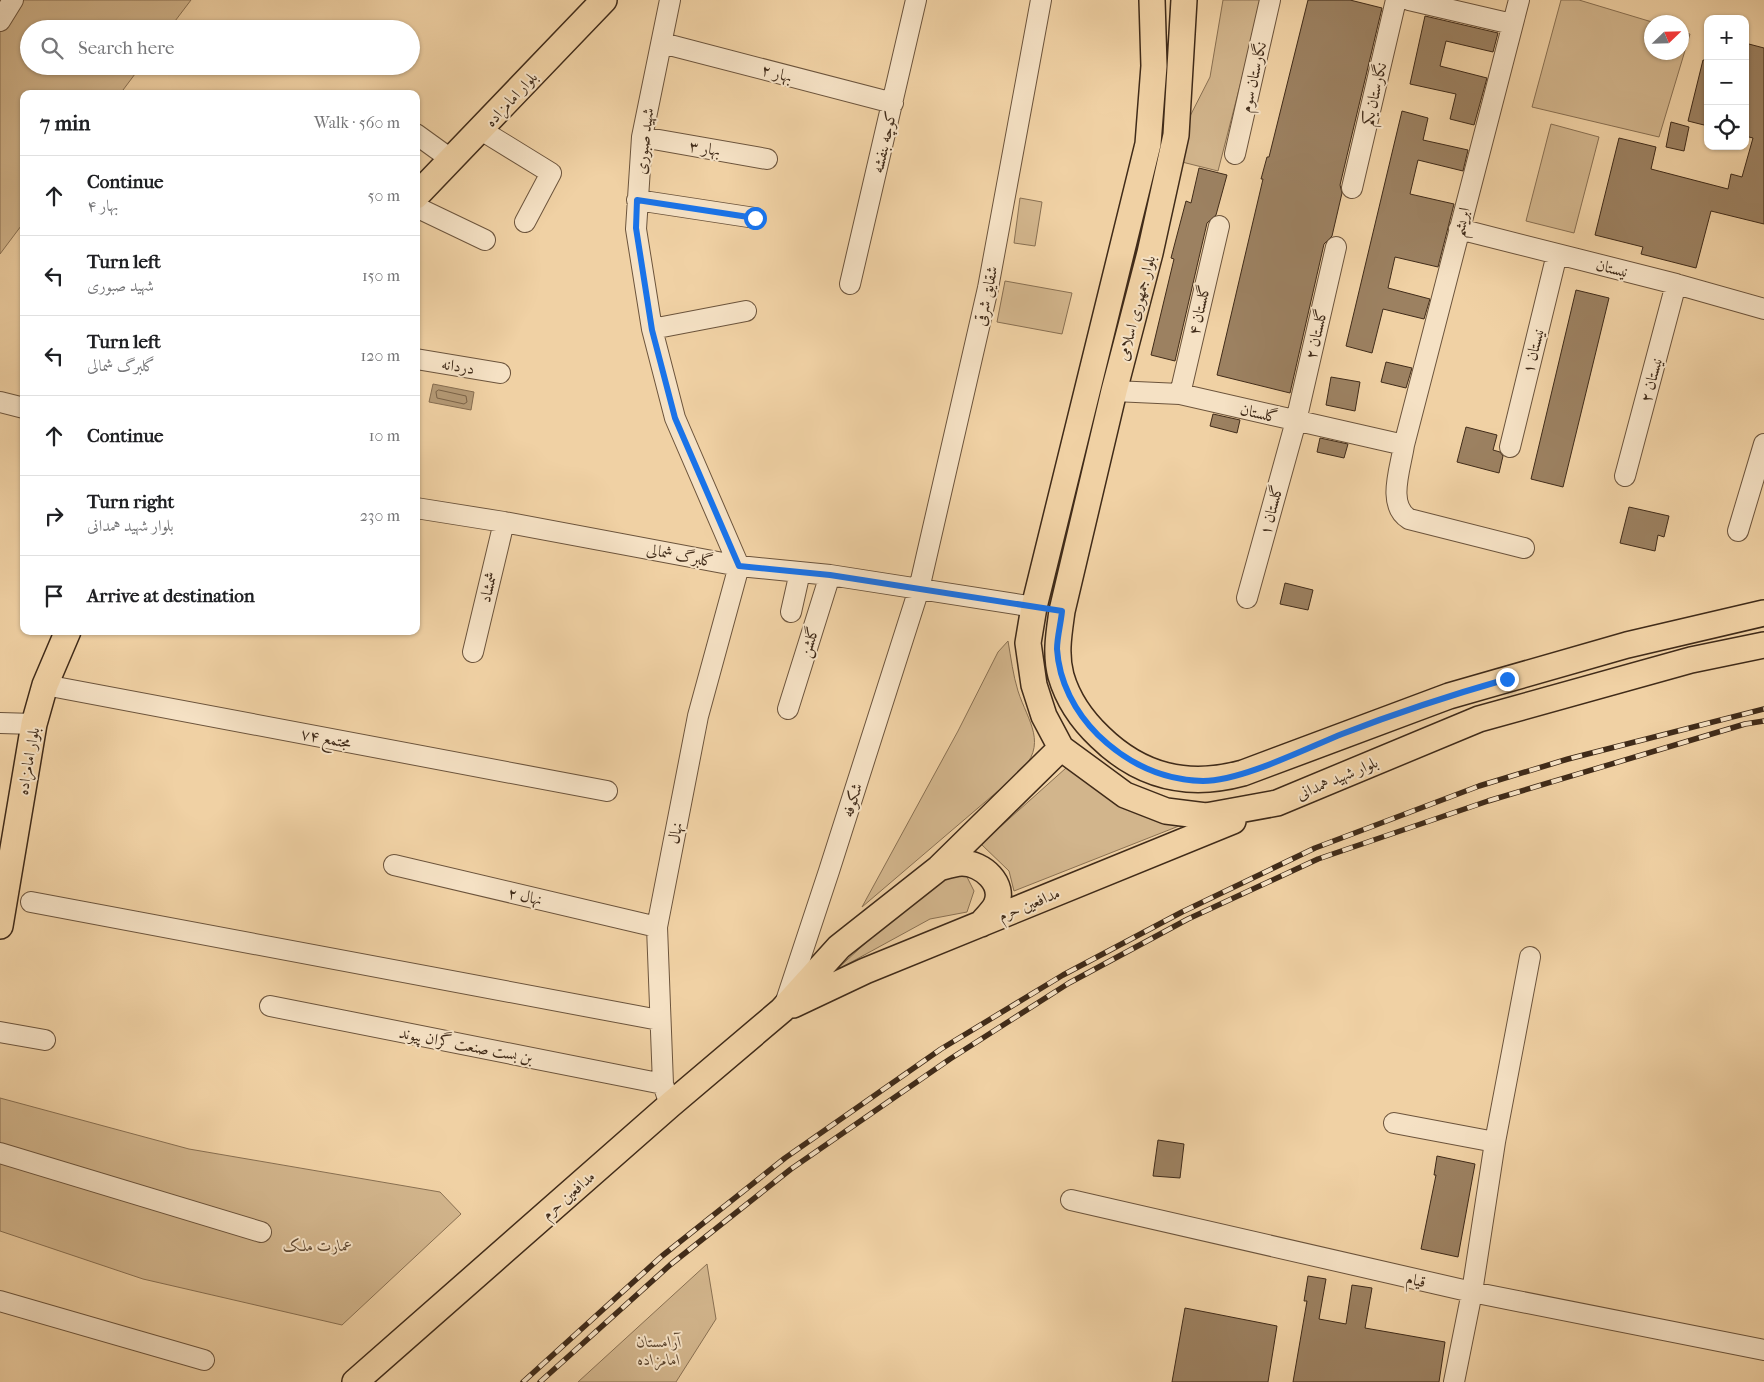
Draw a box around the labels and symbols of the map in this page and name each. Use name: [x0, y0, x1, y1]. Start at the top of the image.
north arrow: [1644, 15, 1689, 60]
street label: نگارستان سوم: [1235, 40, 1275, 115]
street label: بهار ۲: [759, 60, 795, 87]
street label: نگارستان یکم: [1357, 60, 1396, 129]
street label: بلوار امامزاده: [481, 67, 543, 132]
street label: شهید صبوری: [630, 107, 659, 175]
street label: کوچه بنفشه: [868, 109, 902, 175]
street label: بهار ۳: [688, 136, 722, 161]
street label: ابریشم: [1448, 205, 1481, 240]
route start: [744, 207, 767, 230]
street label: بلوار جمهوری اسلامی: [1113, 253, 1160, 363]
street label: نیستان: [1594, 255, 1630, 281]
street label: شقایق شرقی: [970, 264, 1003, 328]
street label: گلستان ۴: [1184, 283, 1214, 337]
street label: گلستان ۲: [1301, 307, 1331, 361]
street label: نیستان ۱: [1518, 327, 1548, 375]
street label: دردانه: [440, 354, 476, 378]
street label: نیستان ۲: [1636, 356, 1666, 404]
street label: گلستان: [1238, 399, 1280, 427]
street label: گلستان ۱: [1255, 483, 1287, 537]
street label: گلبرگ شمالی: [645, 539, 715, 572]
street label: شمشاد: [475, 570, 501, 604]
street label: گلشن: [795, 624, 825, 660]
route end: [1496, 668, 1519, 691]
street label: مجتمع ۷۴: [298, 724, 353, 758]
street label: بلوار امامزاده: [13, 726, 45, 797]
street label: بلوار شهید همدانی: [1293, 752, 1381, 805]
street label: شکوفه: [838, 781, 867, 820]
street label: نهال: [664, 820, 687, 846]
street label: نهال ۲: [506, 883, 544, 910]
street label: مدافعین حرم: [995, 883, 1064, 930]
street label: بن بست صنعت گران پیوند: [397, 1022, 535, 1070]
street label: مدافعین حرم: [537, 1167, 602, 1227]
park label: عمارت ملک: [283, 1236, 353, 1255]
street label: قیام: [1403, 1269, 1428, 1296]
park label: آرامستان امامزاده: [636, 1332, 682, 1371]

